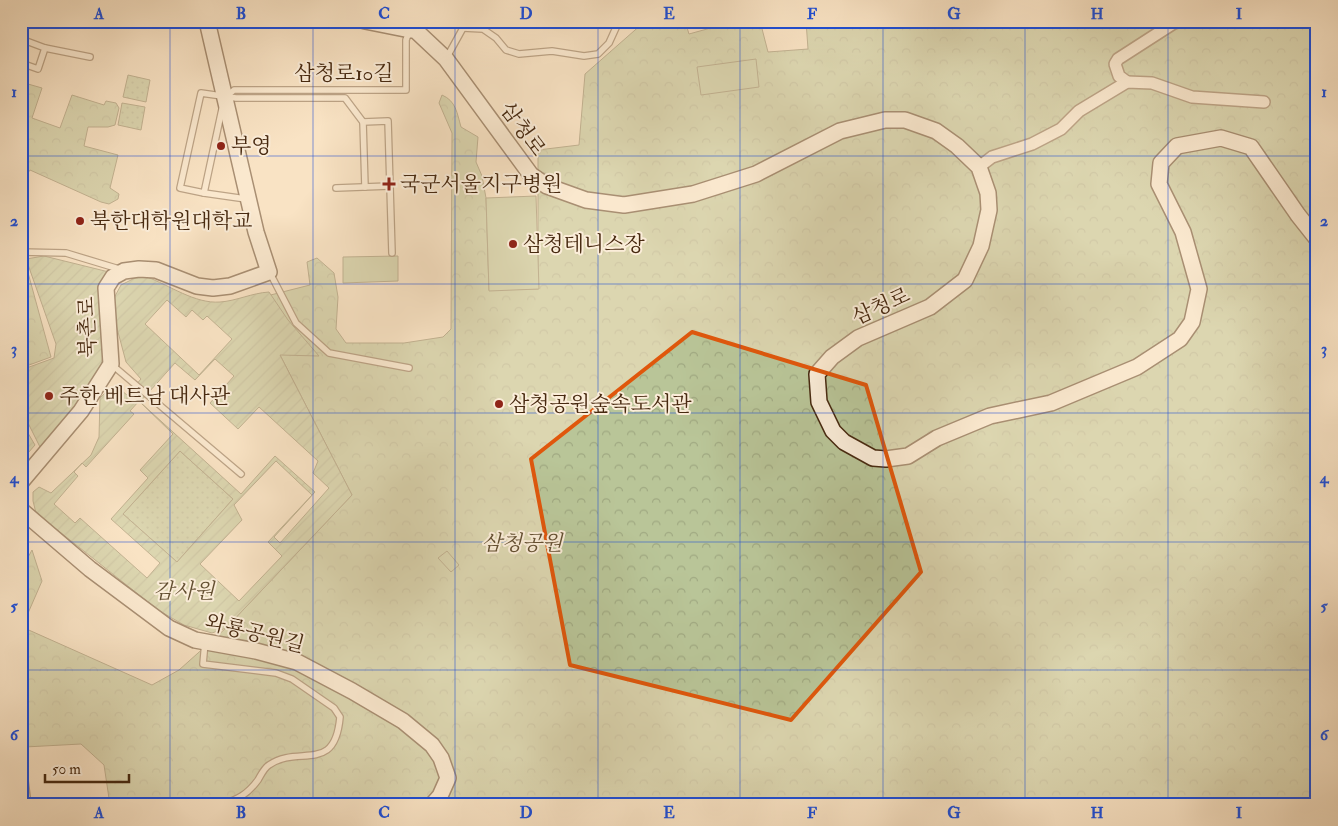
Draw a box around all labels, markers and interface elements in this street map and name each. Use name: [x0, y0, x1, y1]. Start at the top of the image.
text: A: [93, 4, 105, 24]
text: B: [236, 4, 246, 24]
text: C: [378, 4, 390, 24]
text: D: [519, 4, 533, 24]
text: E: [663, 4, 675, 24]
text: F: [807, 4, 817, 24]
text: G: [947, 4, 961, 24]
text: H: [1090, 4, 1104, 24]
text: I: [1236, 4, 1243, 24]
street label: 삼청로10길: [294, 60, 394, 87]
text: 1: [11, 82, 17, 102]
text: 1: [1321, 82, 1327, 102]
street label: 삼청로: [494, 97, 551, 162]
place label: 부영: [231, 133, 272, 160]
marker: 부영: [215, 140, 227, 152]
place label: 국군서울지구병원: [400, 171, 562, 198]
marker: 국군서울지구병원: [382, 177, 396, 191]
place label: 북한대학원대학교: [90, 208, 252, 235]
text: 2: [10, 211, 18, 231]
text: 2: [1320, 211, 1328, 231]
marker: 북한대학원대학교: [74, 215, 86, 227]
place label: 삼청테니스장: [523, 231, 645, 258]
marker: 삼청테니스장: [507, 238, 519, 250]
street label: 삼청로: [848, 282, 914, 331]
street label: 북촌로: [73, 296, 102, 358]
text: 3: [11, 339, 17, 359]
text: 3: [1321, 339, 1327, 359]
place label: 주한 베트남 대사관: [59, 383, 231, 410]
marker: 주한 베트남 대사관: [43, 390, 55, 402]
place label: 삼청공원숲속도서관: [509, 391, 692, 418]
marker: 삼청공원숲속도서관: [493, 398, 505, 410]
text: 4: [9, 468, 20, 488]
text: 4: [1319, 468, 1330, 488]
park label: 삼청공원: [481, 530, 564, 557]
park label: 감사원: [154, 578, 216, 605]
text: 5: [10, 596, 18, 616]
text: 5: [1320, 596, 1328, 616]
street label: 와룡공원길: [202, 608, 307, 659]
text: 6: [10, 725, 20, 745]
text: 6: [1320, 725, 1330, 745]
scale bar: [45, 751, 129, 783]
text: 50 m: [52, 760, 81, 779]
text: A: [93, 803, 105, 823]
text: B: [236, 803, 246, 823]
text: C: [378, 803, 390, 823]
text: D: [519, 803, 533, 823]
text: E: [663, 803, 675, 823]
text: F: [807, 803, 817, 823]
text: G: [947, 803, 961, 823]
text: H: [1090, 803, 1104, 823]
text: I: [1236, 803, 1243, 823]

